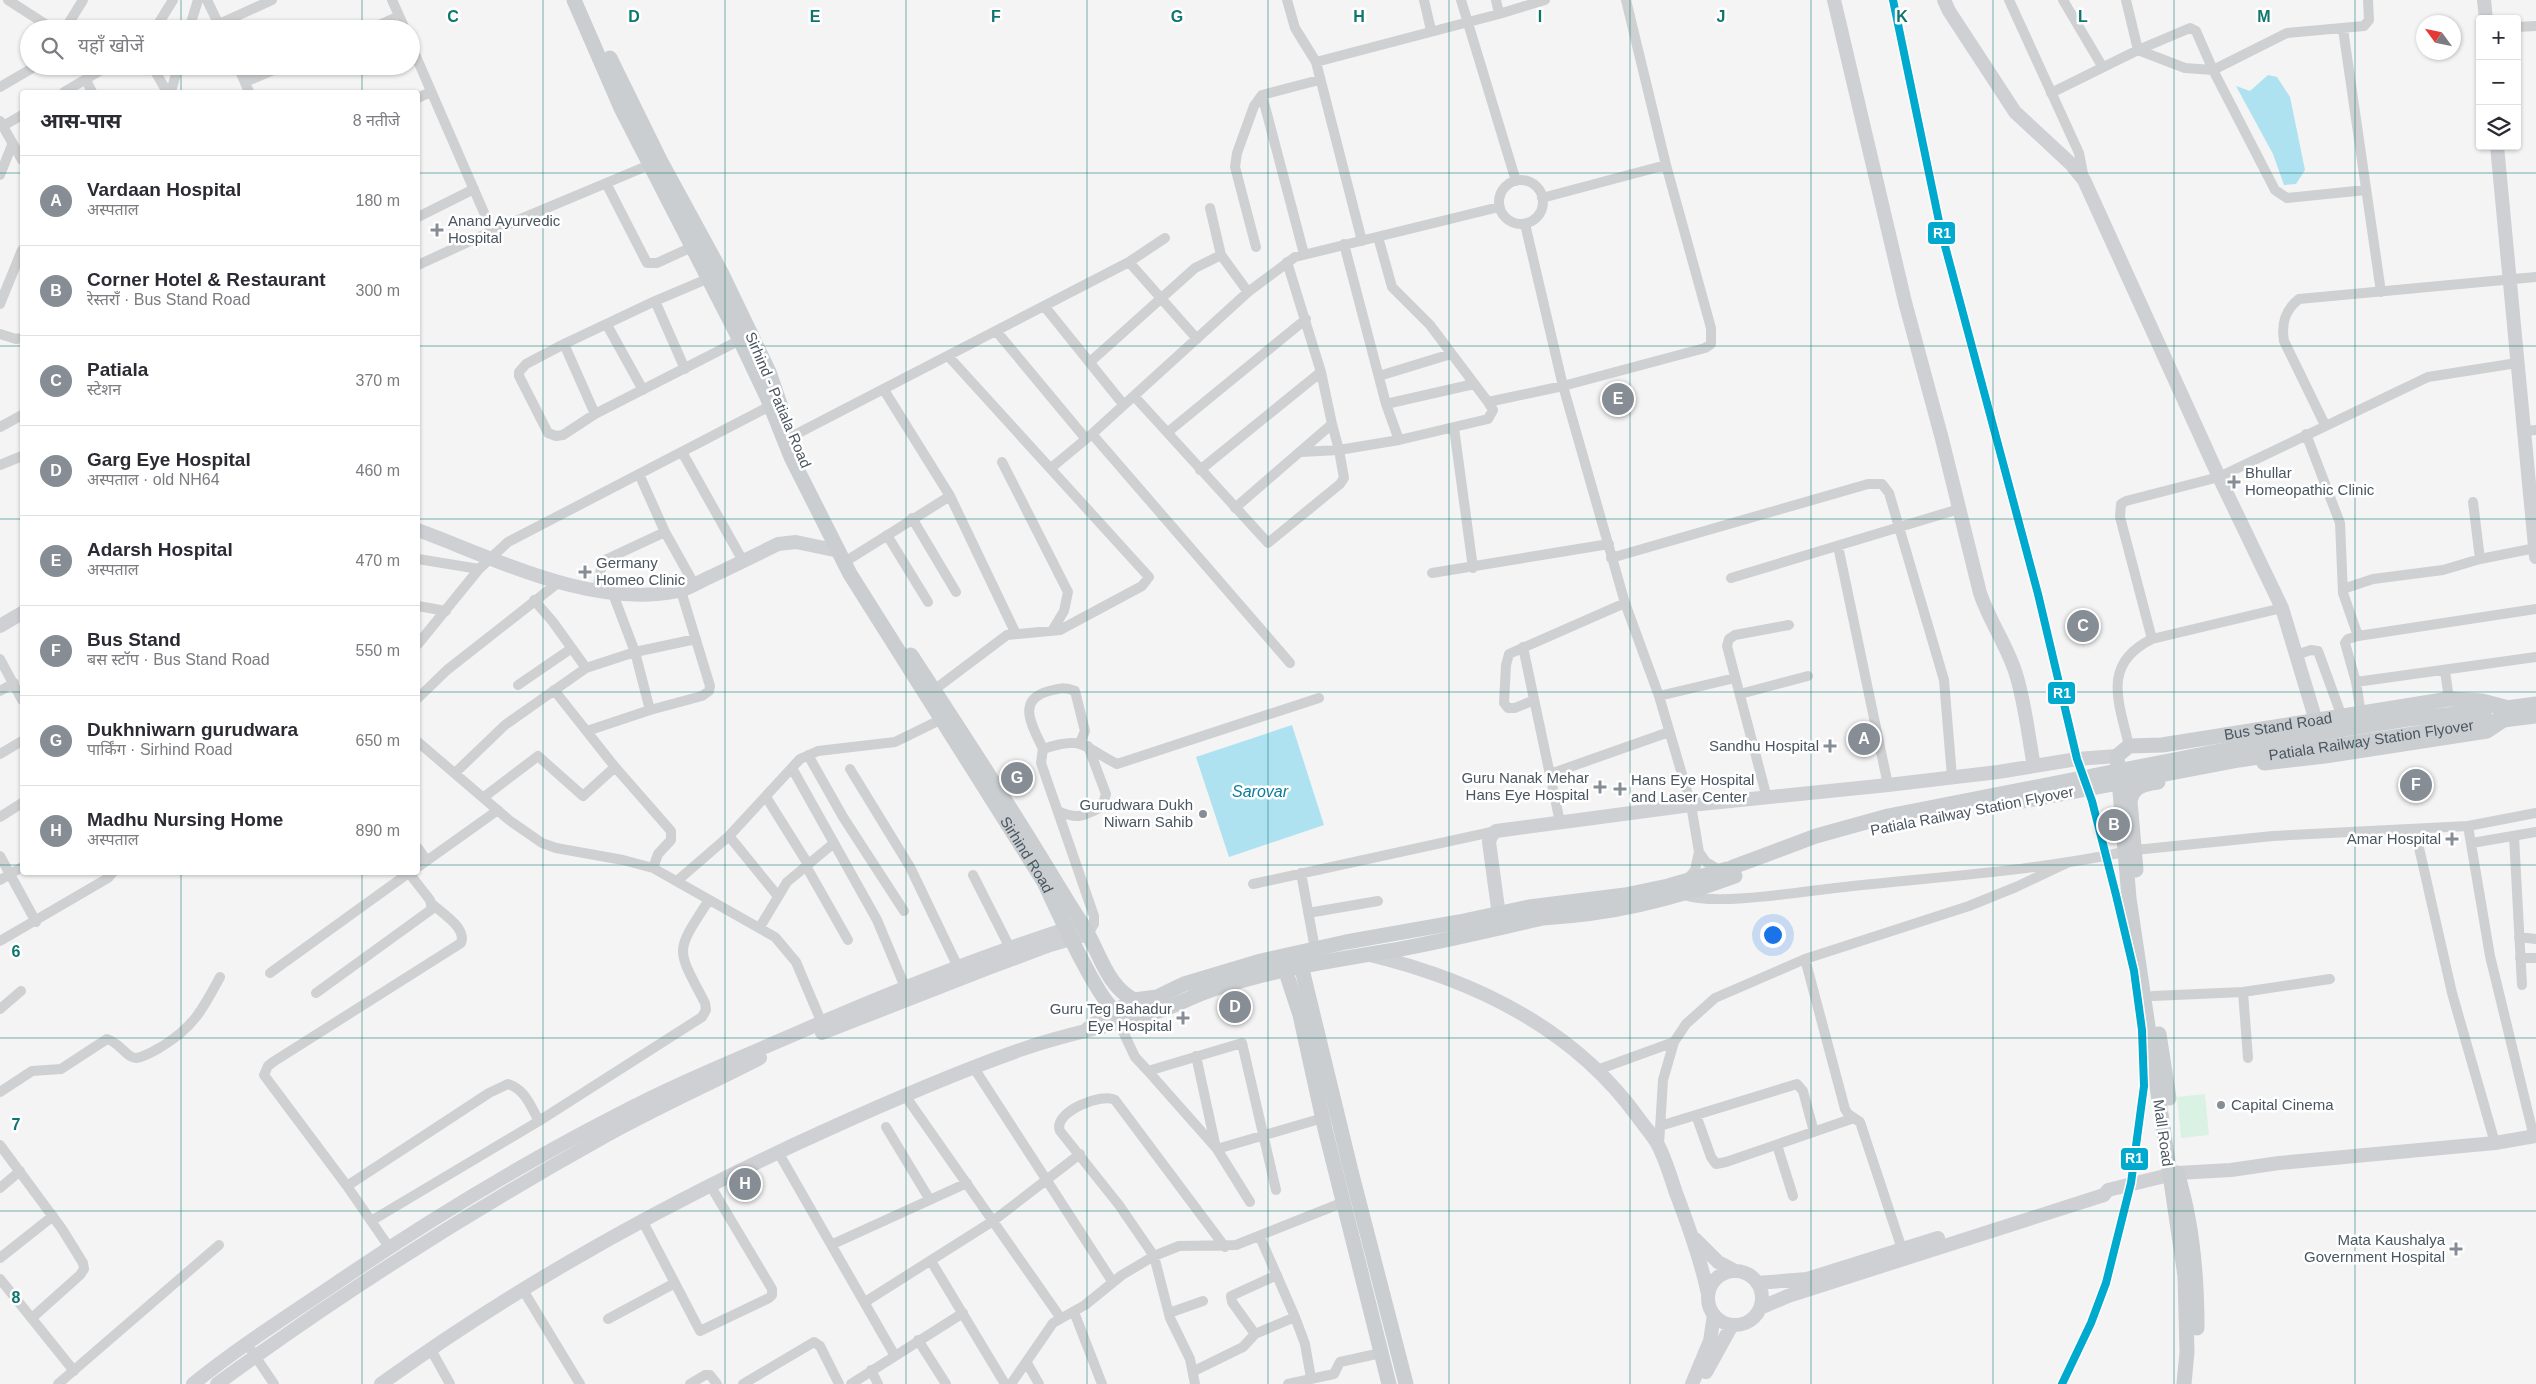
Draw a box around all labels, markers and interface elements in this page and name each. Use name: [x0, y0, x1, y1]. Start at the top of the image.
text: C: [447, 8, 459, 25]
text: D: [628, 8, 640, 25]
text: E: [810, 8, 821, 25]
text: F: [991, 8, 1001, 25]
text: G: [1171, 8, 1183, 25]
text: H: [1353, 8, 1365, 25]
text: I: [1538, 8, 1542, 25]
text: J: [1717, 8, 1725, 25]
text: K: [1896, 8, 1908, 25]
text: L: [2078, 8, 2088, 25]
text: M: [2257, 8, 2271, 25]
north arrow: [2416, 15, 2461, 60]
map controls: [2476, 15, 2521, 150]
button: +: [2476, 15, 2521, 60]
search box: [20, 20, 420, 75]
icon: search: [38, 34, 66, 62]
text: यहाँ खोजें: [78, 35, 144, 56]
button: −: [2476, 60, 2521, 105]
button: layers: [2476, 105, 2521, 150]
text: आस-पास: [40, 109, 121, 132]
text: 8 नतीजे: [353, 112, 400, 129]
text: Vardaan Hospital: [87, 179, 241, 200]
text: A: [50, 192, 62, 209]
text: 180 m: [356, 192, 400, 209]
text: अस्पताल: [87, 201, 139, 218]
place label: Anand Ayurvedic Hospital: [448, 212, 561, 246]
line badge: R1: [1927, 221, 1956, 245]
marker: Anand Ayurvedic Hospital: [430, 223, 444, 237]
text: R1: [1933, 225, 1951, 241]
text: Corner Hotel & Restaurant: [87, 269, 326, 290]
text: B: [50, 282, 62, 299]
text: 300 m: [356, 282, 400, 299]
text: रेस्तराँ · Bus Stand Road: [87, 291, 250, 308]
street label: Sirhind - Patiala Road: [742, 329, 815, 470]
text: Patiala: [87, 359, 148, 380]
text: C: [50, 372, 62, 389]
text: 370 m: [356, 372, 400, 389]
pin: E: [1602, 380, 1634, 418]
text: स्टेशन: [87, 381, 121, 398]
text: Garg Eye Hospital: [87, 449, 251, 470]
text: D: [50, 462, 62, 479]
text: 460 m: [356, 462, 400, 479]
place label: Bhullar Homeopathic Clinic: [2245, 464, 2375, 498]
text: अस्पताल · old NH64: [87, 471, 220, 488]
marker: Bhullar Homeopathic Clinic: [2227, 475, 2241, 489]
text: Adarsh Hospital: [87, 539, 233, 560]
text: E: [51, 552, 61, 569]
text: 470 m: [356, 552, 400, 569]
place label: Germany Homeo Clinic: [596, 554, 686, 588]
text: अस्पताल: [87, 561, 139, 578]
marker: Germany Homeo Clinic: [578, 565, 592, 579]
pin: C: [2067, 607, 2099, 645]
text: Bus Stand: [87, 629, 181, 650]
text: F: [51, 642, 61, 659]
text: 550 m: [356, 642, 400, 659]
text: बस स्टॉप · Bus Stand Road: [87, 651, 270, 668]
line badge: R1: [2047, 681, 2076, 705]
text: R1: [2053, 685, 2071, 701]
street label: Bus Stand Road: [2223, 709, 2333, 743]
street label: Patiala Railway Station Flyover: [2267, 716, 2475, 763]
text: Dukhniwarn gurudwara: [87, 719, 298, 740]
pin: A: [1848, 720, 1880, 758]
text: G: [50, 732, 62, 749]
text: 650 m: [356, 732, 400, 749]
place label: Sandhu Hospital: [1709, 737, 1819, 754]
marker: Sandhu Hospital: [1823, 739, 1837, 753]
text: पार्किंग · Sirhind Road: [87, 741, 232, 758]
pin: G: [1001, 759, 1033, 797]
pin: F: [2400, 766, 2432, 804]
place label: Guru Nanak Mehar Hans Eye Hospital: [1461, 769, 1589, 803]
place label: Hans Eye Hospital and Laser Center: [1631, 771, 1754, 805]
marker: Guru Nanak Mehar Hans Eye Hospital: [1593, 780, 1607, 794]
marker: Hans Eye Hospital and Laser Center: [1613, 782, 1627, 796]
street label: Patiala Railway Station Flyover: [1869, 782, 2075, 839]
water label: Sarovar: [1232, 783, 1289, 800]
place label: Gurudwara Dukh Niwarn Sahib: [1080, 796, 1193, 830]
pin: B: [2098, 806, 2130, 844]
marker: Gurudwara Dukh Niwarn Sahib: [1197, 808, 1209, 820]
text: Madhu Nursing Home: [87, 809, 283, 830]
street label: Sirhind Road: [997, 813, 1057, 895]
text: H: [50, 822, 62, 839]
text: 890 m: [356, 822, 400, 839]
place label: Amar Hospital: [2347, 830, 2441, 847]
text: अस्पताल: [87, 831, 139, 848]
marker: Amar Hospital: [2445, 832, 2459, 846]
your location: [1760, 922, 1786, 948]
text: 6: [12, 943, 21, 960]
pin: D: [1219, 988, 1251, 1026]
place label: Guru Teg Bahadur Eye Hospital: [1050, 1000, 1172, 1034]
marker: Guru Teg Bahadur Eye Hospital: [1176, 1011, 1190, 1025]
place label: Capital Cinema: [2231, 1096, 2334, 1113]
street label: Mall Road: [2150, 1098, 2177, 1168]
marker: Capital Cinema: [2215, 1099, 2227, 1111]
text: 7: [12, 1116, 21, 1133]
line badge: R1: [2120, 1147, 2149, 1171]
text: R1: [2125, 1150, 2143, 1166]
pin: H: [729, 1165, 761, 1203]
place label: Mata Kaushalya Government Hospital: [2304, 1231, 2446, 1265]
marker: Mata Kaushalya Government Hospital: [2449, 1242, 2463, 1256]
text: 8: [12, 1289, 21, 1306]

